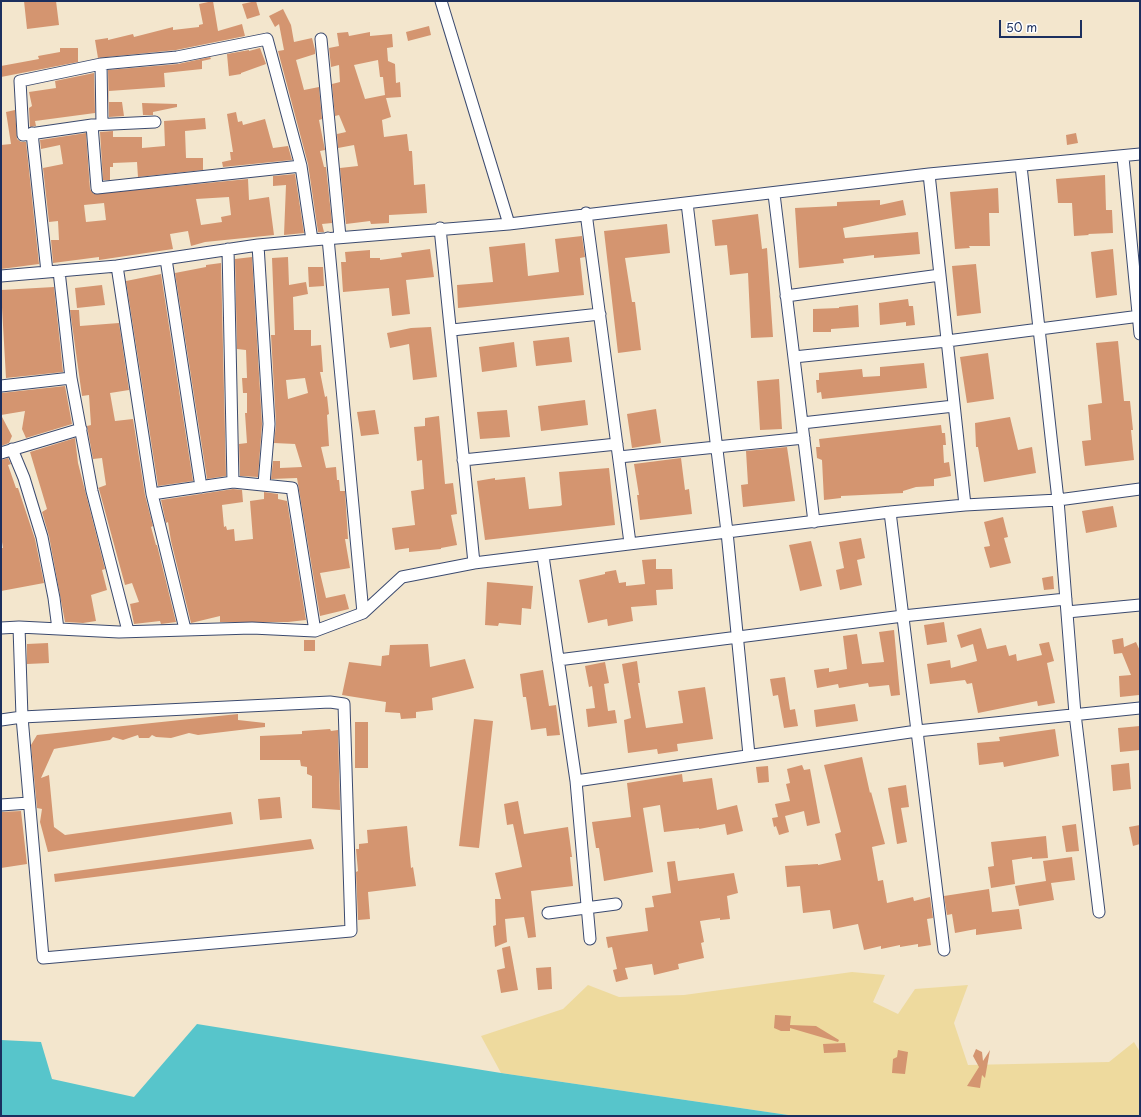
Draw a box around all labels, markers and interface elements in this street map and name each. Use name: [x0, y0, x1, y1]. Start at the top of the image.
scale bar: [1001, 12, 1084, 38]
text: 50 m: [1006, 18, 1037, 36]

